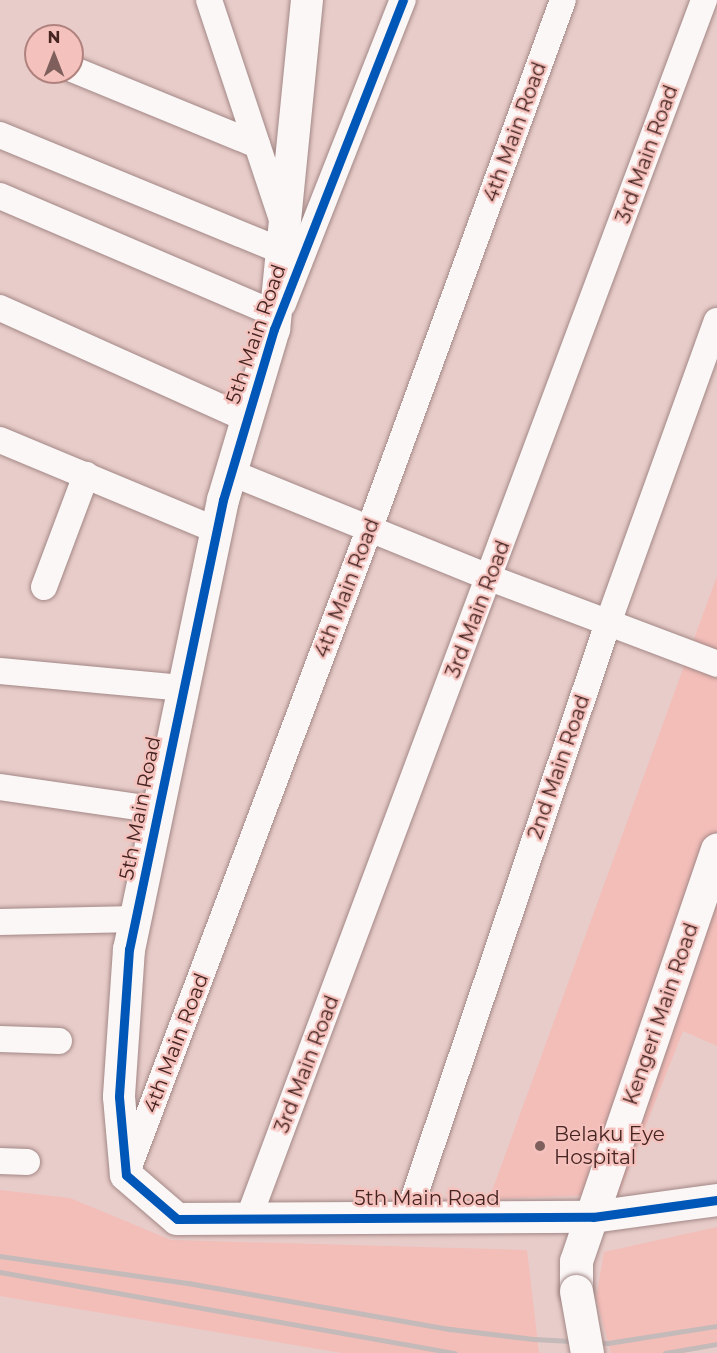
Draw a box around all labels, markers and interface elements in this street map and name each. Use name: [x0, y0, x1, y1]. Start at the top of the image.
north arrow: [24, 24, 84, 84]
text: N: [48, 28, 60, 47]
street label: 4th Main Road: [479, 59, 551, 205]
street label: 3rd Main Road: [611, 82, 683, 226]
street label: 5th Main Road: [221, 261, 291, 407]
street label: 4th Main Road: [309, 515, 385, 661]
street label: 3rd Main Road: [441, 537, 515, 681]
street label: 2nd Main Road: [523, 692, 595, 842]
street label: 5th Main Road: [114, 734, 166, 882]
street label: Kengeri Main Road: [619, 920, 703, 1108]
street label: 4th Main Road: [138, 970, 214, 1116]
street label: 3rd Main Road: [270, 992, 344, 1136]
place label: Belaku Eye Hospital: [554, 1122, 665, 1169]
marker: Belaku Eye Hospital: [531, 1137, 549, 1155]
street label: 5th Main Road: [354, 1186, 500, 1210]

